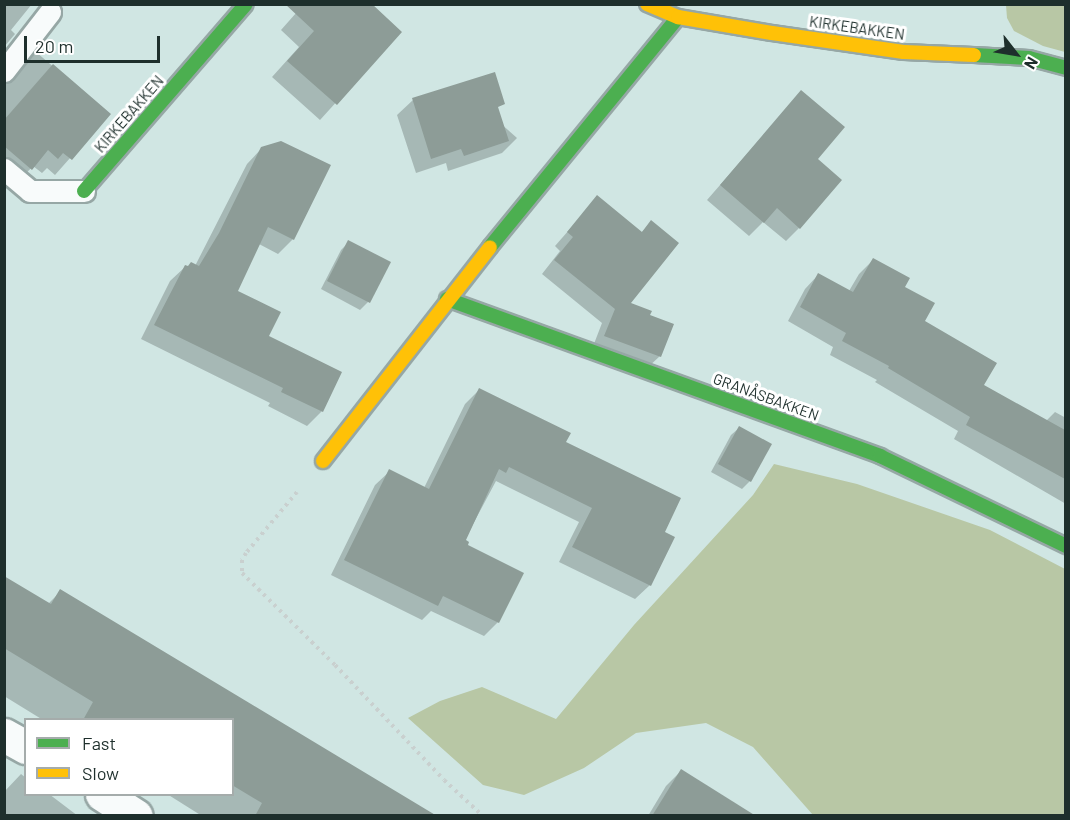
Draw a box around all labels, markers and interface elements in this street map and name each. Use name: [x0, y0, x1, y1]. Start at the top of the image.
street label: KIRKEBAKKEN: [808, 12, 906, 44]
scale bar: [27, 24, 164, 62]
north arrow: [986, 24, 1046, 84]
text: 20 m: [35, 35, 73, 57]
text: N: [1021, 54, 1043, 73]
street label: KIRKEBAKKEN: [91, 72, 167, 156]
street label: GRANÅSBAKKEN: [711, 370, 821, 424]
legend: [24, 718, 234, 796]
text: Fast: [82, 732, 116, 754]
text: Slow: [82, 762, 119, 784]

